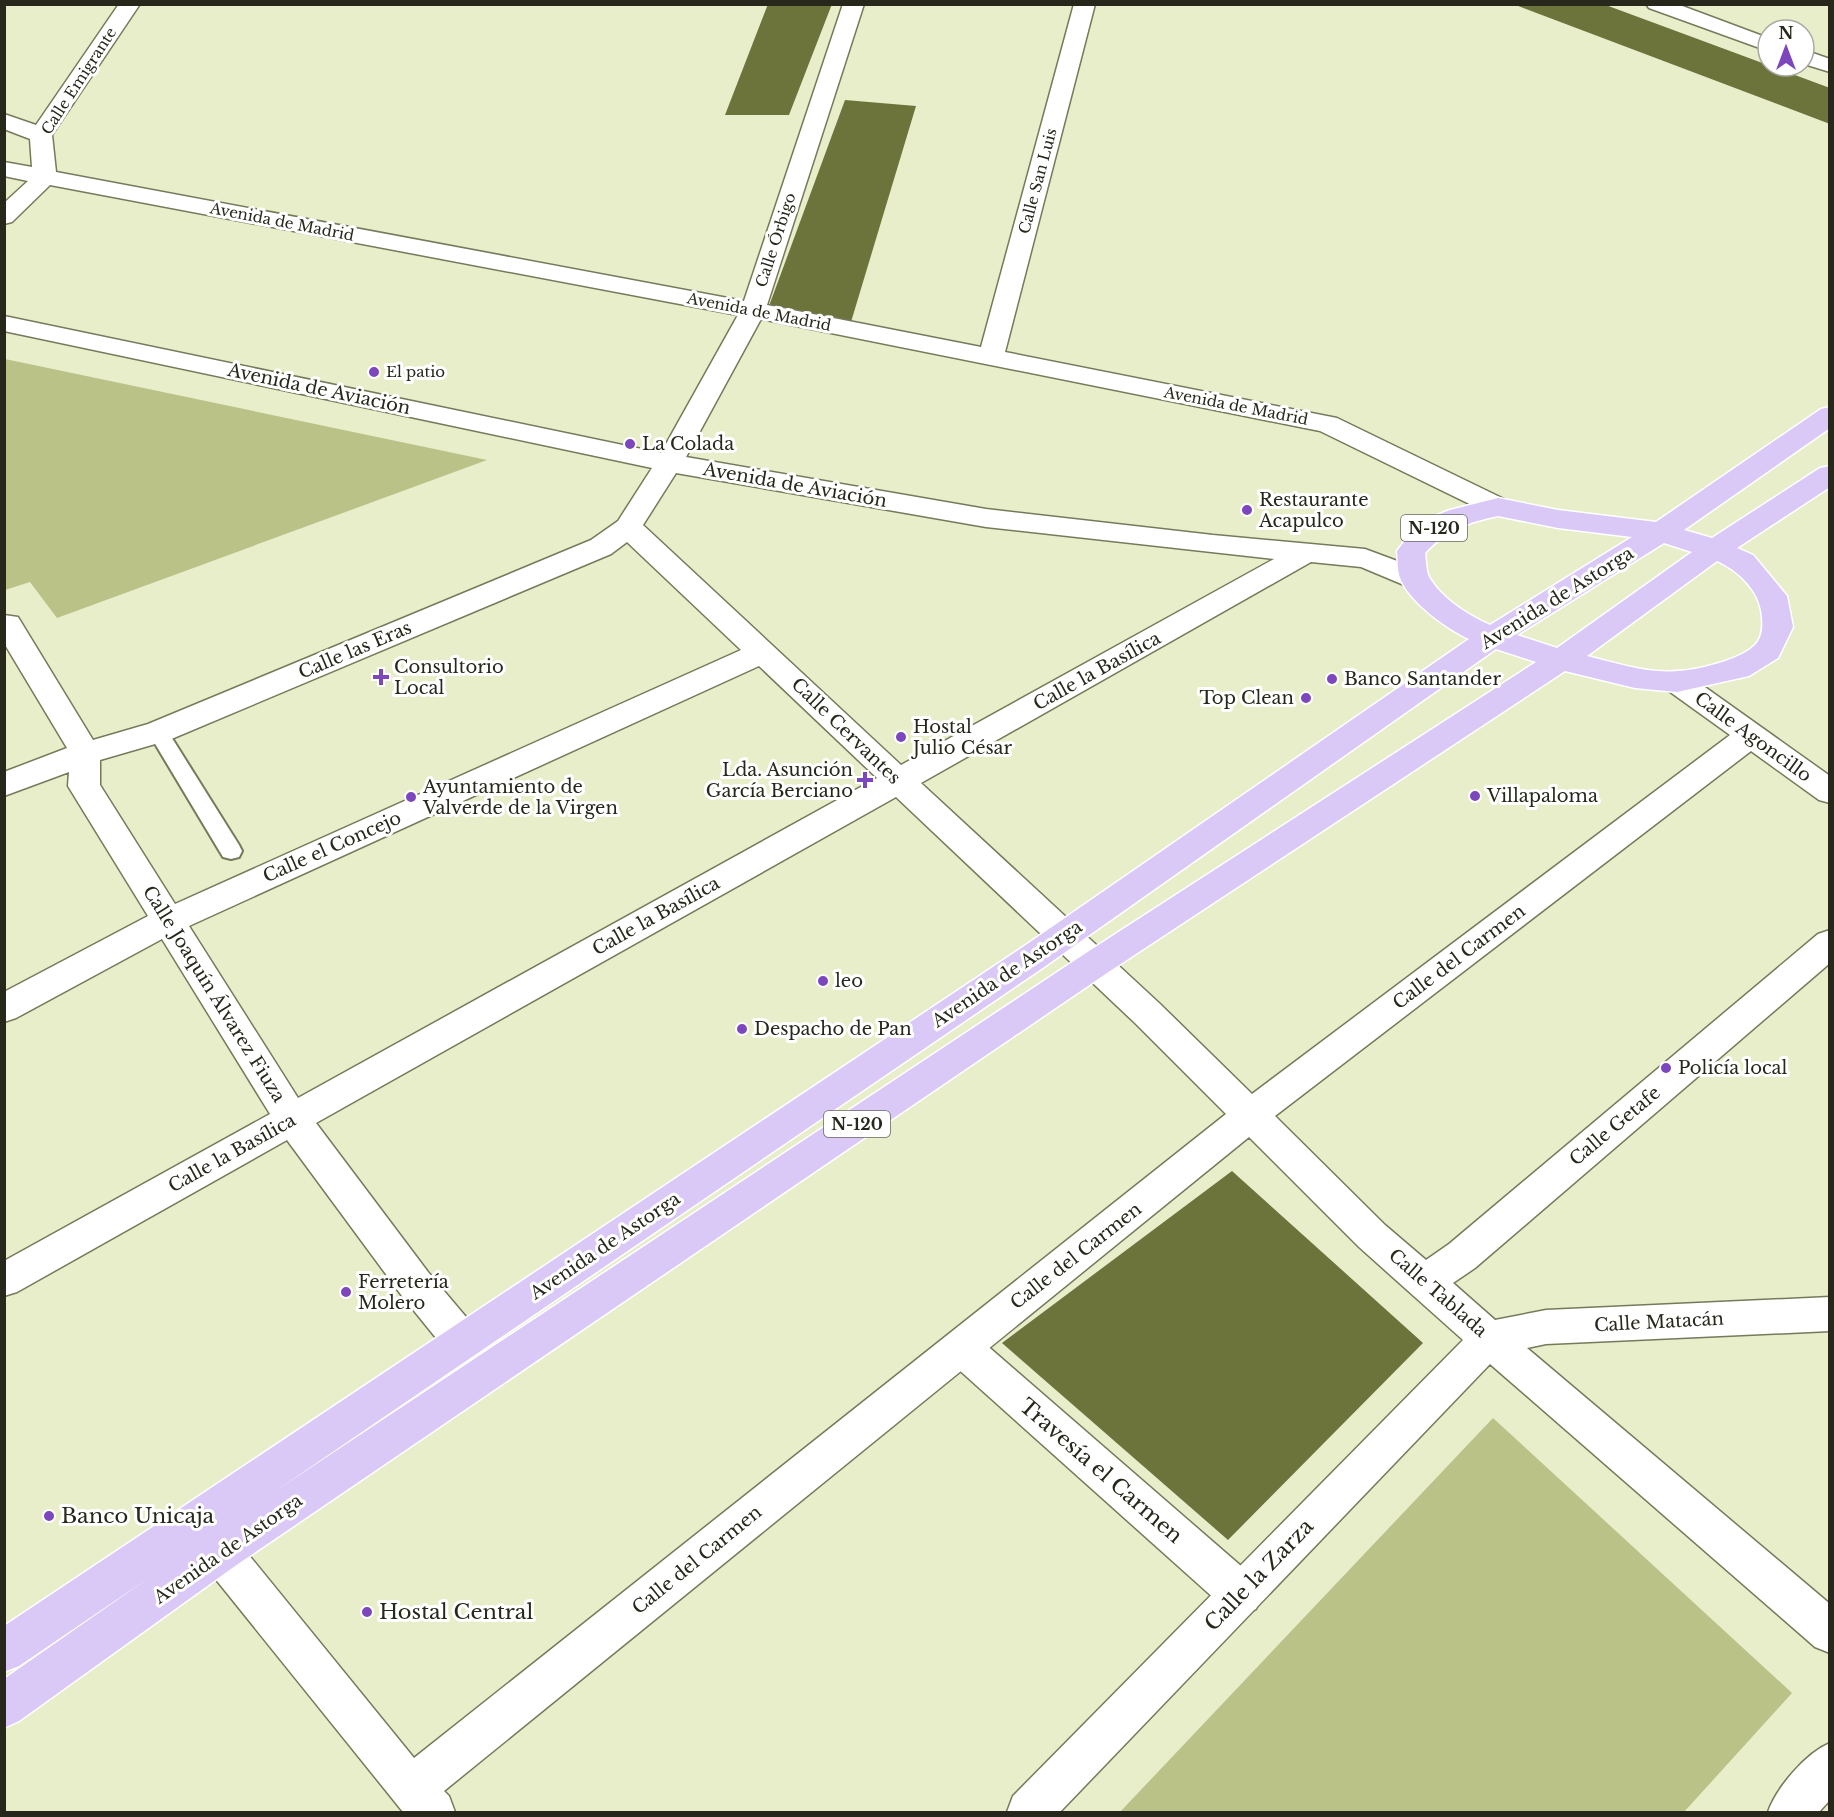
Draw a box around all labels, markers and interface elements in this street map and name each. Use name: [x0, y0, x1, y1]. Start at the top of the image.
north arrow: [1756, 18, 1816, 78]
street label: Calle Emigrante: [37, 23, 120, 138]
text: N: [1778, 23, 1794, 43]
street label: Calle San Luis: [1014, 126, 1061, 236]
street label: Calle Órbigo: [751, 190, 800, 289]
street label: Avenida de Madrid: [207, 198, 356, 245]
street label: Avenida de Madrid: [684, 288, 833, 335]
street label: Avenida de Aviación: [225, 359, 412, 419]
place label: El patio: [386, 362, 445, 381]
marker: El patio: [367, 365, 381, 379]
street label: Avenida de Madrid: [1161, 382, 1310, 429]
place label: La Colada: [642, 433, 734, 455]
marker: La Colada: [623, 437, 637, 451]
street label: Avenida de Aviación: [700, 458, 889, 512]
place label: Restaurante Acapulco: [1258, 489, 1368, 532]
marker: Restaurante Acapulco: [1240, 503, 1254, 517]
road number: N-120: [1401, 515, 1467, 541]
street label: Avenida de Astorga: [1476, 542, 1638, 655]
street label: Calle las Eras: [295, 616, 415, 684]
street label: Calle la Basílica: [1030, 627, 1164, 715]
place label: Consultorio Local: [394, 656, 504, 699]
marker: Consultorio Local: [372, 668, 390, 686]
place label: Banco Santander: [1344, 668, 1501, 690]
marker: Banco Santander: [1325, 672, 1339, 686]
street label: Calle Cervantes: [787, 673, 905, 789]
place label: Top Clean: [1199, 687, 1294, 709]
street label: Calle Agoncillo: [1690, 687, 1816, 787]
marker: Top Clean: [1299, 691, 1313, 705]
place label: Hostal Julio César: [911, 716, 1013, 759]
marker: Hostal Julio César: [894, 730, 908, 744]
place label: Lda. Asunción García Berciano: [706, 759, 853, 802]
marker: Lda. Asunción García Berciano: [858, 773, 872, 787]
place label: Ayuntamiento de Valverde de la Virgen: [422, 776, 618, 819]
place label: Villapaloma: [1486, 785, 1598, 807]
marker: Villapaloma: [1468, 789, 1482, 803]
marker: Ayuntamiento de Valverde de la Virgen: [404, 790, 418, 804]
street label: Calle el Concejo: [260, 807, 404, 887]
street label: Calle la Basílica: [589, 872, 723, 960]
street label: Calle Joaquín Álvarez Fiuza: [138, 881, 291, 1106]
street label: Calle del Carmen: [1388, 900, 1530, 1014]
street label: Avenida de Astorga: [927, 916, 1086, 1033]
place label: leo: [835, 970, 863, 992]
marker: leo: [816, 974, 830, 988]
place label: Despacho de Pan: [754, 1018, 912, 1040]
marker: Despacho de Pan: [735, 1022, 749, 1036]
place label: Policía local: [1678, 1057, 1788, 1079]
marker: Policía local: [1659, 1061, 1673, 1075]
street label: Calle Getafe: [1565, 1082, 1665, 1170]
street label: Calle la Basílica: [165, 1109, 299, 1197]
road number: N-120: [824, 1111, 890, 1137]
street label: Avenida de Astorga: [525, 1188, 684, 1305]
street label: Calle del Carmen: [1006, 1198, 1146, 1314]
street label: Calle Tablada: [1384, 1244, 1492, 1342]
place label: Ferretería Molero: [358, 1271, 449, 1314]
marker: Ferretería Molero: [339, 1285, 353, 1299]
street label: Calle Matacán: [1594, 1308, 1724, 1336]
street label: Travesía el Carmen: [1014, 1393, 1188, 1549]
street label: Avenida de Astorga: [149, 1489, 307, 1609]
street label: Calle del Carmen: [628, 1501, 766, 1619]
place label: Banco Unicaja: [61, 1503, 215, 1529]
marker: Banco Unicaja: [42, 1509, 56, 1523]
street label: Calle la Zarza: [1199, 1513, 1319, 1636]
place label: Hostal Central: [379, 1599, 533, 1625]
marker: Hostal Central: [360, 1605, 374, 1619]

